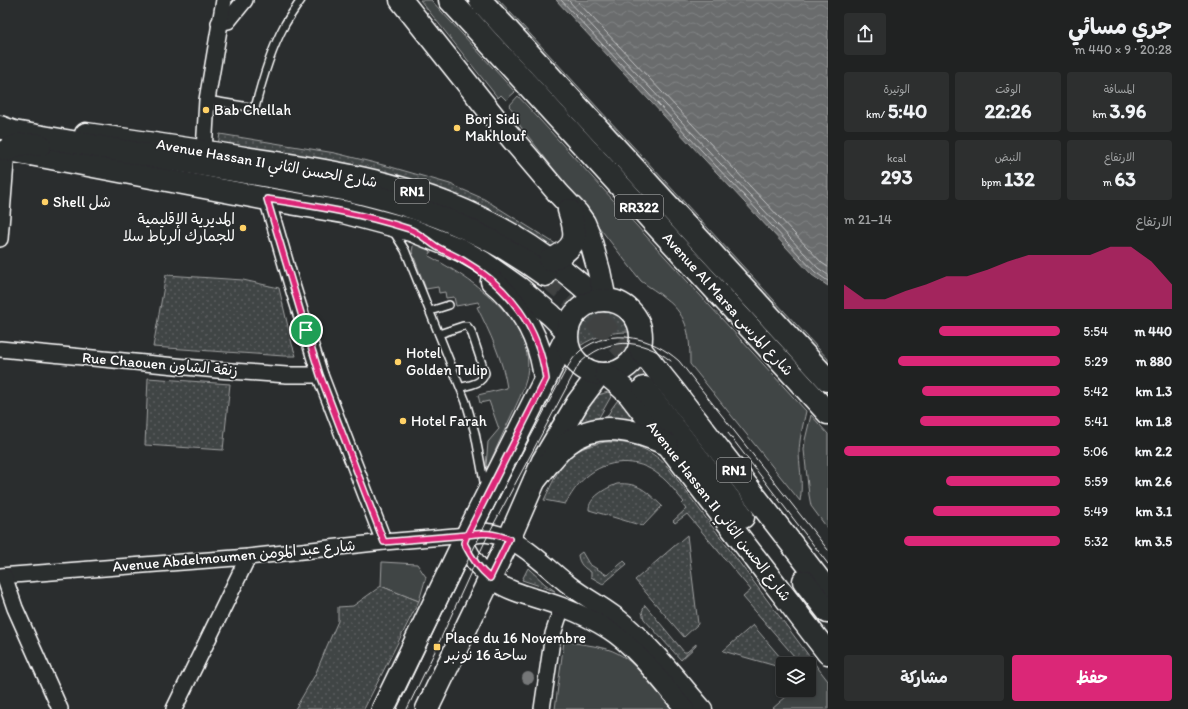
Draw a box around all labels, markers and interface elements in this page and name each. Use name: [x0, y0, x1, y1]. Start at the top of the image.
button: share: [844, 13, 886, 55]
text: جري مسائي: [1068, 13, 1172, 40]
text: 20:28 · 9 × 440 m: [1074, 42, 1172, 57]
text: الوتيرة: [883, 83, 910, 96]
text: الوقت: [995, 83, 1021, 96]
text: المسافة: [1104, 83, 1135, 96]
text: 5:40: [888, 99, 927, 123]
text: 22:26: [984, 99, 1032, 123]
text: 3.96: [1109, 99, 1146, 123]
place label: Bab Chellah: [214, 101, 291, 119]
marker: Bab Chellah: [201, 105, 211, 115]
text: /km: [866, 108, 888, 121]
text: km: [1092, 108, 1109, 121]
place label: Borj Sidi Makhlouf: [465, 110, 526, 145]
marker: Borj Sidi Makhlouf: [452, 123, 462, 133]
street label: Avenue Hassan II شارع الحسن الثاني: [154, 135, 379, 195]
text: النبض: [995, 151, 1021, 164]
text: الارتفاع: [1104, 151, 1135, 164]
text: kcal: [887, 152, 906, 165]
text: 293: [881, 165, 913, 189]
text: 132: [1004, 167, 1035, 191]
text: 63: [1114, 167, 1136, 191]
text: bpm: [981, 176, 1004, 189]
text: m: [1103, 176, 1114, 189]
road number: RN1: [395, 179, 429, 203]
place label: Shell شل: [53, 193, 111, 211]
road number: RR322: [615, 195, 663, 219]
marker: Shell شل: [40, 197, 50, 207]
place label: المديرية الإقليمية للجمارك الرباط سلا: [123, 210, 235, 245]
text: 14–21 m: [844, 212, 892, 227]
text: الارتفاع: [1136, 214, 1172, 229]
marker: المديرية الإقليمية للجمارك الرباط سلا: [238, 223, 248, 233]
street label: Avenue Al Marsa شارع المرسى: [658, 229, 797, 380]
pin: [289, 313, 323, 347]
icon: arrive: [295, 319, 317, 341]
text: 5:54: [1083, 324, 1108, 339]
text: 440 m: [1134, 324, 1172, 339]
place label: Hotel Golden Tulip: [406, 344, 488, 379]
street label: Rue Chaouen زنقة الشاون: [81, 348, 239, 380]
text: 5:29: [1084, 354, 1108, 369]
text: 880 m: [1136, 354, 1172, 369]
marker: Hotel Golden Tulip: [393, 357, 403, 367]
text: 5:42: [1083, 384, 1108, 399]
text: 1.3 km: [1136, 384, 1172, 399]
place label: Hotel Farah: [411, 412, 487, 430]
text: 5:41: [1084, 414, 1108, 429]
text: 1.8 km: [1136, 414, 1172, 429]
marker: Hotel Farah: [398, 416, 408, 426]
street label: Avenue Hassan II شارع الحسن الثاني: [640, 417, 795, 607]
text: 5:06: [1083, 444, 1108, 459]
text: 2.2 km: [1135, 444, 1172, 459]
road number: RN1: [717, 458, 751, 482]
text: 5:59: [1084, 474, 1108, 489]
text: 2.6 km: [1135, 474, 1172, 489]
text: 5:49: [1083, 504, 1108, 519]
text: 3.1 km: [1136, 504, 1172, 519]
text: 5:32: [1084, 534, 1108, 549]
text: 3.5 km: [1135, 534, 1172, 549]
street label: Avenue Abdelmoumen شارع عبد المومن: [112, 536, 356, 577]
place label: Place du 16 Novembre ساحة 16 نونبر: [444, 629, 586, 664]
marker: Place du 16 Novembre ساحة 16 نونبر: [432, 642, 442, 652]
button: مشاركة: [844, 655, 1004, 701]
button: حفظ: [1012, 655, 1172, 701]
map controls: [776, 657, 816, 697]
button: layers: [776, 657, 816, 697]

